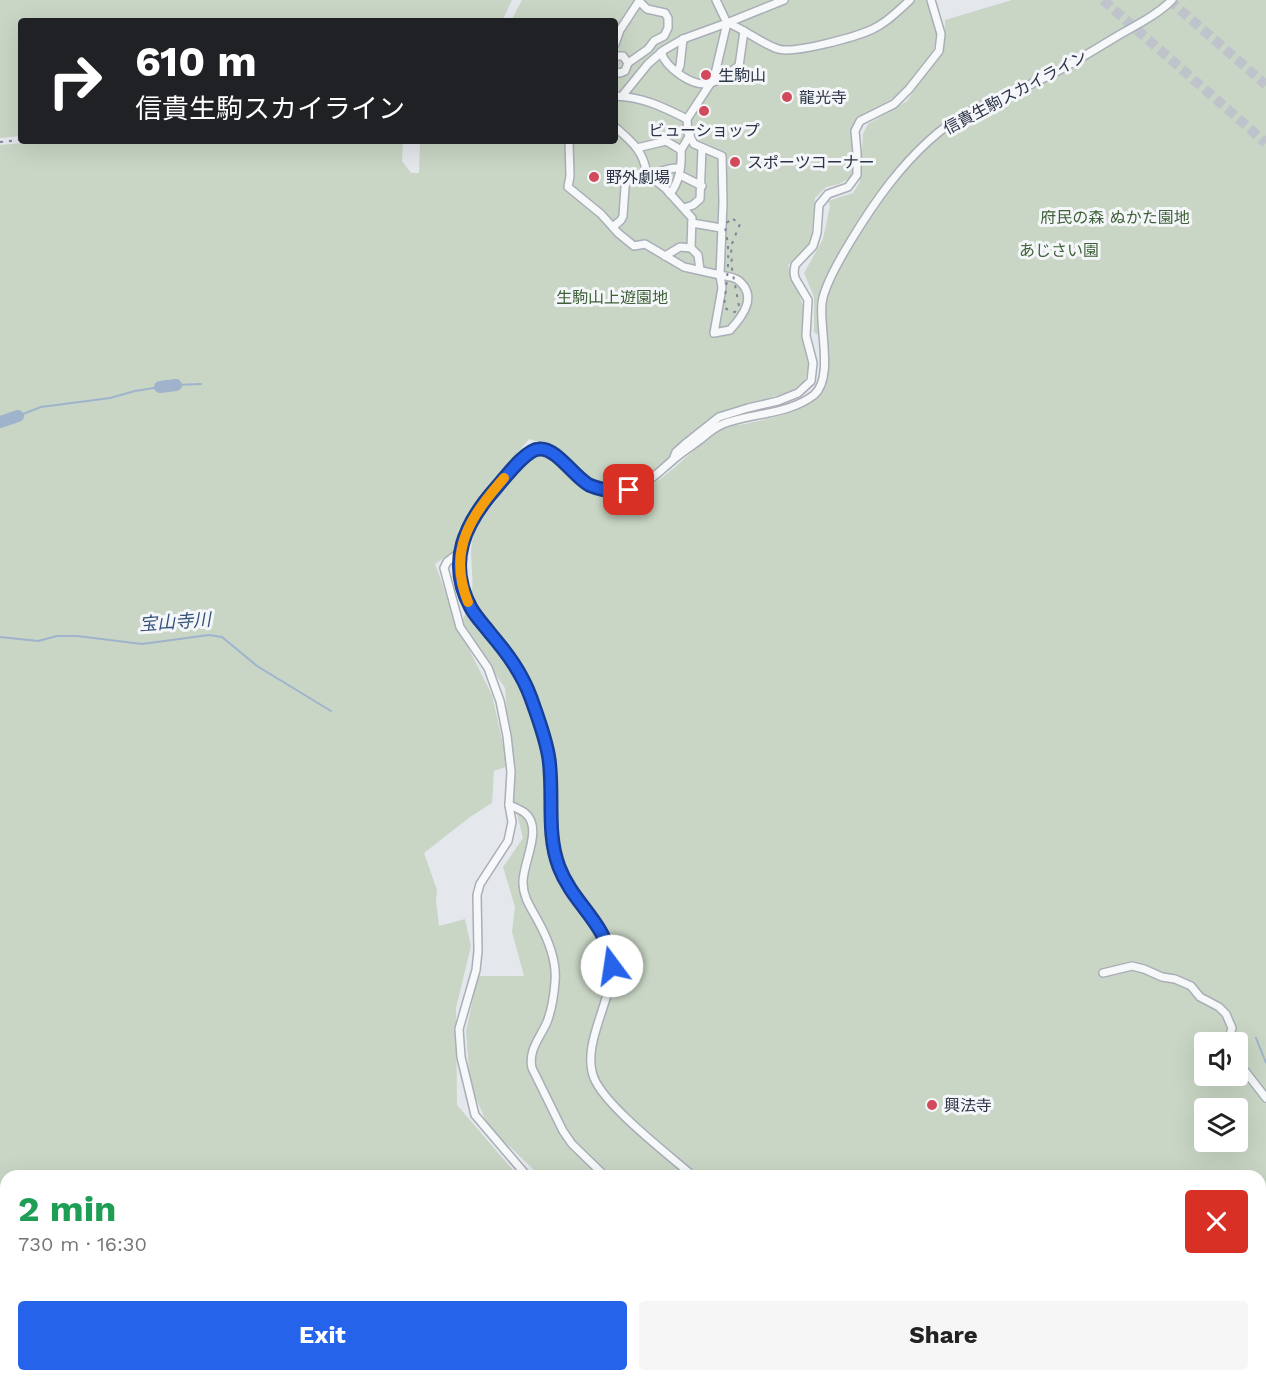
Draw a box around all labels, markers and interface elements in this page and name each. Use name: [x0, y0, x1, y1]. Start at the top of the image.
text: 610 m: [135, 37, 257, 86]
icon: right: [36, 42, 114, 120]
street label: 信貴生駒スカイライン: [940, 46, 1090, 138]
place label: 生駒山: [718, 66, 766, 85]
marker: 生駒山: [699, 68, 713, 82]
place label: 龍光寺: [799, 88, 847, 107]
marker: 龍光寺: [780, 90, 794, 104]
text: 信貴生駒スカイライン: [135, 93, 405, 125]
marker: ビューショップ: [697, 104, 711, 118]
place label: ビューショップ: [648, 121, 760, 140]
place label: スポーツコーナー: [747, 153, 875, 172]
marker: スポーツコーナー: [728, 155, 742, 169]
place label: 野外劇場: [606, 168, 670, 187]
marker: 野外劇場: [587, 170, 601, 184]
park label: 府民の森 ぬかた園地: [1040, 208, 1190, 227]
park label: あじさい園: [1019, 241, 1099, 260]
park label: 生駒山上遊園地: [556, 288, 668, 307]
pin: [603, 464, 654, 515]
icon: arrive: [612, 473, 645, 506]
water label: 宝山寺川: [138, 608, 214, 634]
position arrow: [580, 934, 644, 998]
map controls: [1194, 1032, 1248, 1152]
button: sound: [1194, 1032, 1248, 1086]
place label: 興法寺: [944, 1096, 992, 1115]
marker: 興法寺: [925, 1098, 939, 1112]
button: layers: [1194, 1098, 1248, 1152]
text: 2 min: [18, 1188, 116, 1230]
button: close: [1185, 1190, 1248, 1253]
text: 730 m · 16:30: [18, 1232, 147, 1256]
button: Exit: [18, 1301, 627, 1370]
button: Share: [639, 1301, 1248, 1370]

